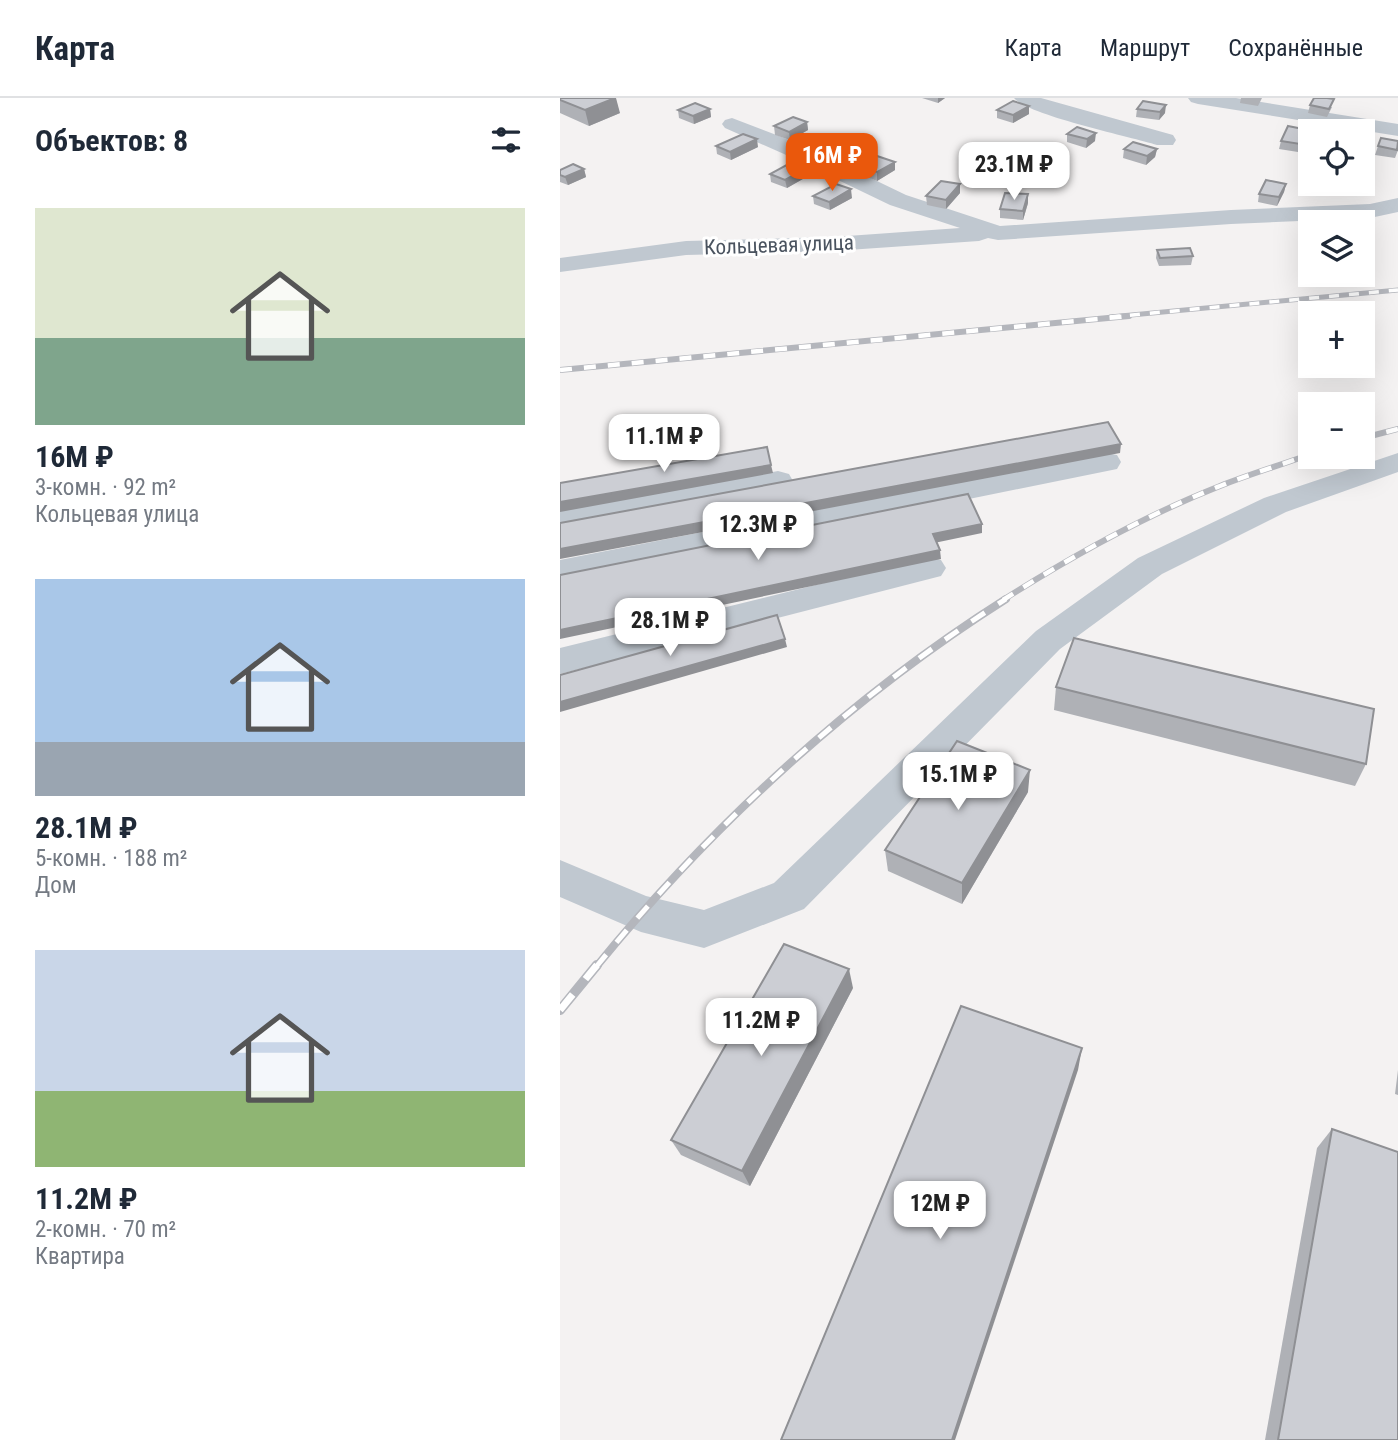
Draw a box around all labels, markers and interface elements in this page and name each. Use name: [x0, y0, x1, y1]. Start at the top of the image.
text: Карта: [35, 29, 115, 68]
text: Карта: [1005, 34, 1062, 62]
text: Маршрут: [1100, 34, 1190, 62]
text: Сохранённые: [1228, 34, 1363, 62]
map controls: [1298, 119, 1375, 469]
button: locate: [1298, 119, 1375, 196]
icon: filters: [487, 121, 525, 159]
text: Объектов: 8: [35, 123, 188, 158]
pin: 16M ₽: [783, 134, 881, 193]
text: 16M ₽: [802, 142, 862, 169]
pin: 23.1M ₽: [949, 142, 1079, 202]
text: 23.1M ₽: [975, 151, 1053, 178]
button: layers: [1298, 210, 1375, 287]
street label: Кольцевая улица: [704, 230, 854, 260]
icon: home: [217, 253, 343, 379]
button: +: [1298, 301, 1375, 378]
button: −: [1298, 392, 1375, 469]
pin: 11.1M ₽: [599, 414, 729, 474]
text: 11.1M ₽: [625, 423, 703, 450]
text: 16M ₽: [35, 439, 114, 474]
text: 3-комн. · 92 m²: [35, 474, 176, 501]
text: Кольцевая улица: [35, 501, 199, 528]
pin: 12.3M ₽: [693, 503, 823, 562]
text: 12.3M ₽: [719, 511, 797, 538]
pin: 28.1M ₽: [605, 598, 735, 658]
text: 28.1M ₽: [631, 607, 709, 634]
icon: home: [217, 624, 343, 750]
pin: 15.1M ₽: [893, 752, 1023, 812]
text: 15.1M ₽: [919, 761, 997, 788]
text: 28.1M ₽: [35, 810, 138, 845]
text: 5-комн. · 188 m²: [35, 845, 187, 872]
text: Дом: [35, 872, 77, 899]
icon: home: [217, 995, 343, 1121]
pin: 11.2M ₽: [696, 998, 826, 1058]
text: 11.2M ₽: [722, 1007, 800, 1034]
text: 11.2M ₽: [35, 1181, 138, 1216]
pin: 12M ₽: [891, 1182, 989, 1241]
text: 12M ₽: [910, 1190, 970, 1217]
text: 2-комн. · 70 m²: [35, 1216, 176, 1243]
text: Квартира: [35, 1243, 125, 1270]

